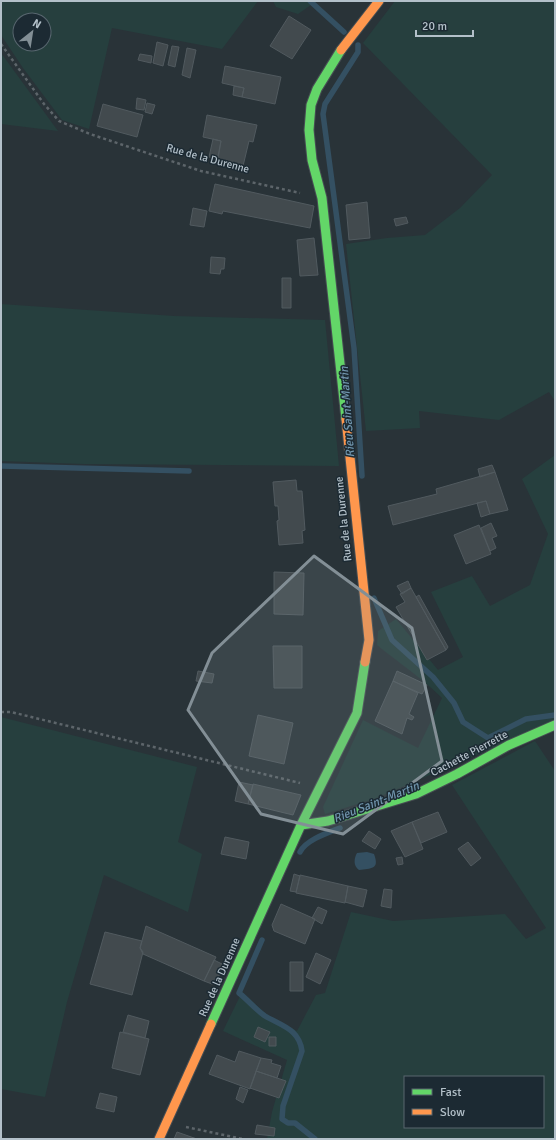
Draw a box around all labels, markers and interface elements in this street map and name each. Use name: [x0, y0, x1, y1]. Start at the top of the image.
north arrow: [12, 12, 52, 52]
scale bar: [416, 12, 473, 38]
text: N: [30, 16, 43, 31]
text: 20 m: [422, 19, 447, 34]
street label: Rue de la Durenne: [165, 141, 251, 176]
water label: Rieu Saint-Martin: [337, 366, 358, 458]
street label: Rue de la Durenne: [333, 476, 354, 562]
street label: Cachette Pierrette: [428, 728, 510, 779]
water label: Rieu Saint-Martin: [331, 778, 422, 826]
street label: Rue de la Durenne: [196, 936, 243, 1019]
legend: [404, 1076, 544, 1128]
text: Fast: [440, 1085, 461, 1100]
text: Slow: [440, 1105, 465, 1120]

